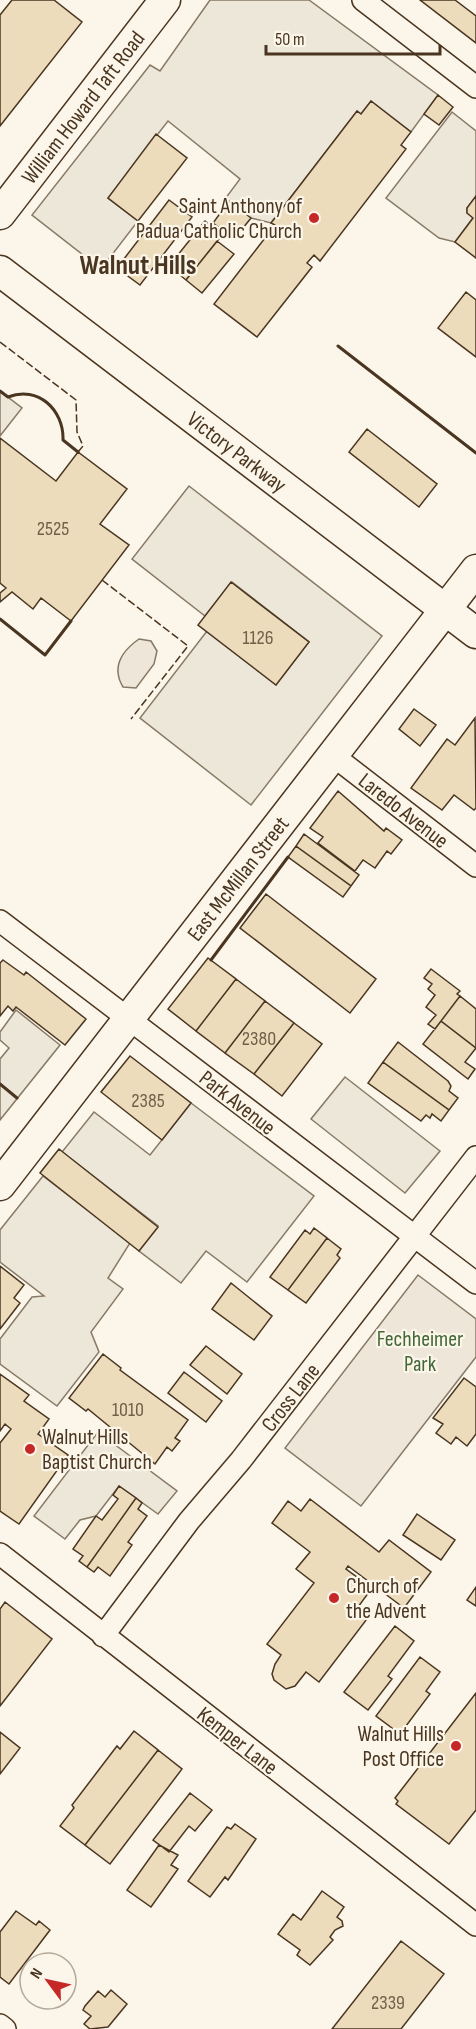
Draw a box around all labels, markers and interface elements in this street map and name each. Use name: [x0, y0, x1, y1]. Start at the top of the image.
scale bar: [266, 18, 440, 56]
street label: William Howard Taft Road: [16, 26, 151, 190]
text: 50 m: [275, 29, 305, 50]
place label: Saint Anthony of Padua Catholic Church: [136, 193, 303, 245]
marker: Saint Anthony of Padua Catholic Church: [307, 211, 321, 225]
district label: Walnut Hills: [80, 249, 196, 282]
street label: Victory Parkway: [181, 406, 292, 499]
house number: 2525: [37, 517, 69, 541]
house number: 1126: [242, 626, 274, 650]
street label: Laredo Avenue: [353, 768, 454, 855]
street label: East McMillan Street: [182, 811, 296, 947]
house number: 2380: [242, 1027, 276, 1051]
street label: Park Avenue: [194, 1065, 281, 1141]
house number: 2385: [131, 1089, 165, 1113]
park label: Fechheimer Park: [377, 1326, 463, 1378]
street label: Cross Lane: [256, 1358, 326, 1438]
house number: 1010: [112, 1398, 144, 1422]
place label: Walnut Hills Baptist Church: [42, 1424, 152, 1476]
marker: Walnut Hills Baptist Church: [23, 1442, 37, 1456]
place label: Church of the Advent: [346, 1573, 427, 1625]
marker: Church of the Advent: [327, 1591, 341, 1605]
street label: Kemper Lane: [191, 1701, 283, 1781]
place label: Walnut Hills Post Office: [358, 1721, 444, 1773]
marker: Walnut Hills Post Office: [449, 1739, 463, 1753]
north arrow: [18, 1951, 78, 2011]
text: N: [26, 1965, 47, 1982]
house number: 2339: [371, 1991, 405, 2015]

